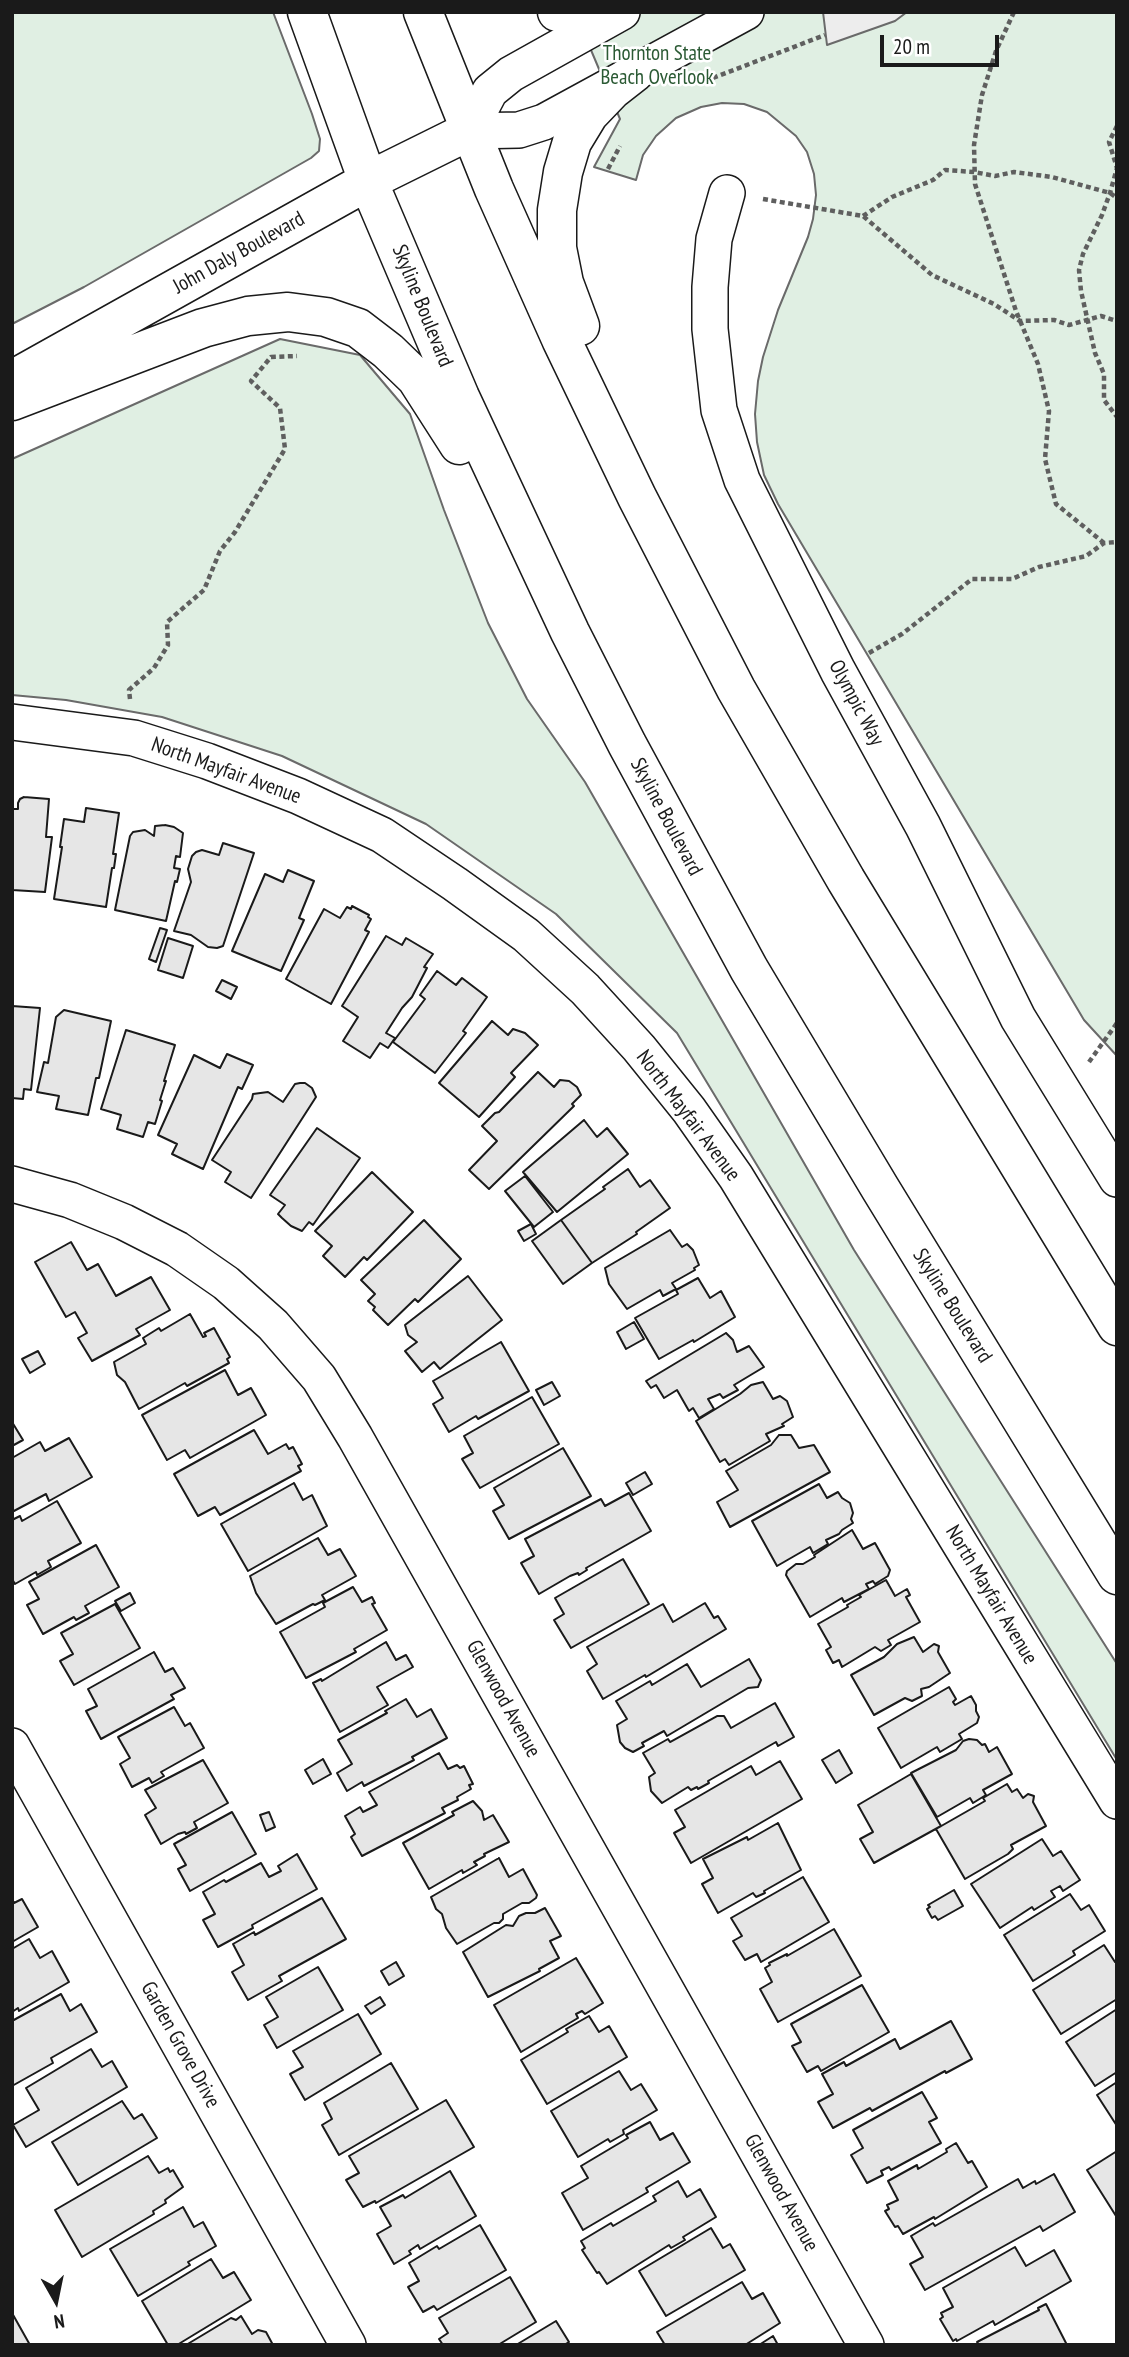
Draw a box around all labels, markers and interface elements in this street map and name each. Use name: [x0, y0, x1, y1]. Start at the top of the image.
scale bar: [884, 21, 1003, 65]
text: 20 m: [893, 33, 930, 60]
park label: Thornton State Beach Overlook: [600, 41, 714, 91]
street label: John Daly Boulevard: [169, 206, 309, 300]
street label: Skyline Boulevard: [386, 241, 458, 371]
street label: Olympic Way: [823, 656, 889, 750]
street label: North Mayfair Avenue: [148, 732, 304, 810]
street label: Skyline Boulevard: [624, 754, 708, 880]
street label: North Mayfair Avenue: [631, 1046, 745, 1186]
street label: Skyline Boulevard: [907, 1244, 997, 1368]
street label: North Mayfair Avenue: [940, 1521, 1042, 1669]
street label: Glenwood Avenue: [460, 1636, 546, 1762]
street label: Garden Grove Drive: [135, 1978, 225, 2112]
street label: Glenwood Avenue: [738, 2130, 824, 2256]
north arrow: [21, 2266, 91, 2336]
text: N: [52, 2309, 66, 2334]

